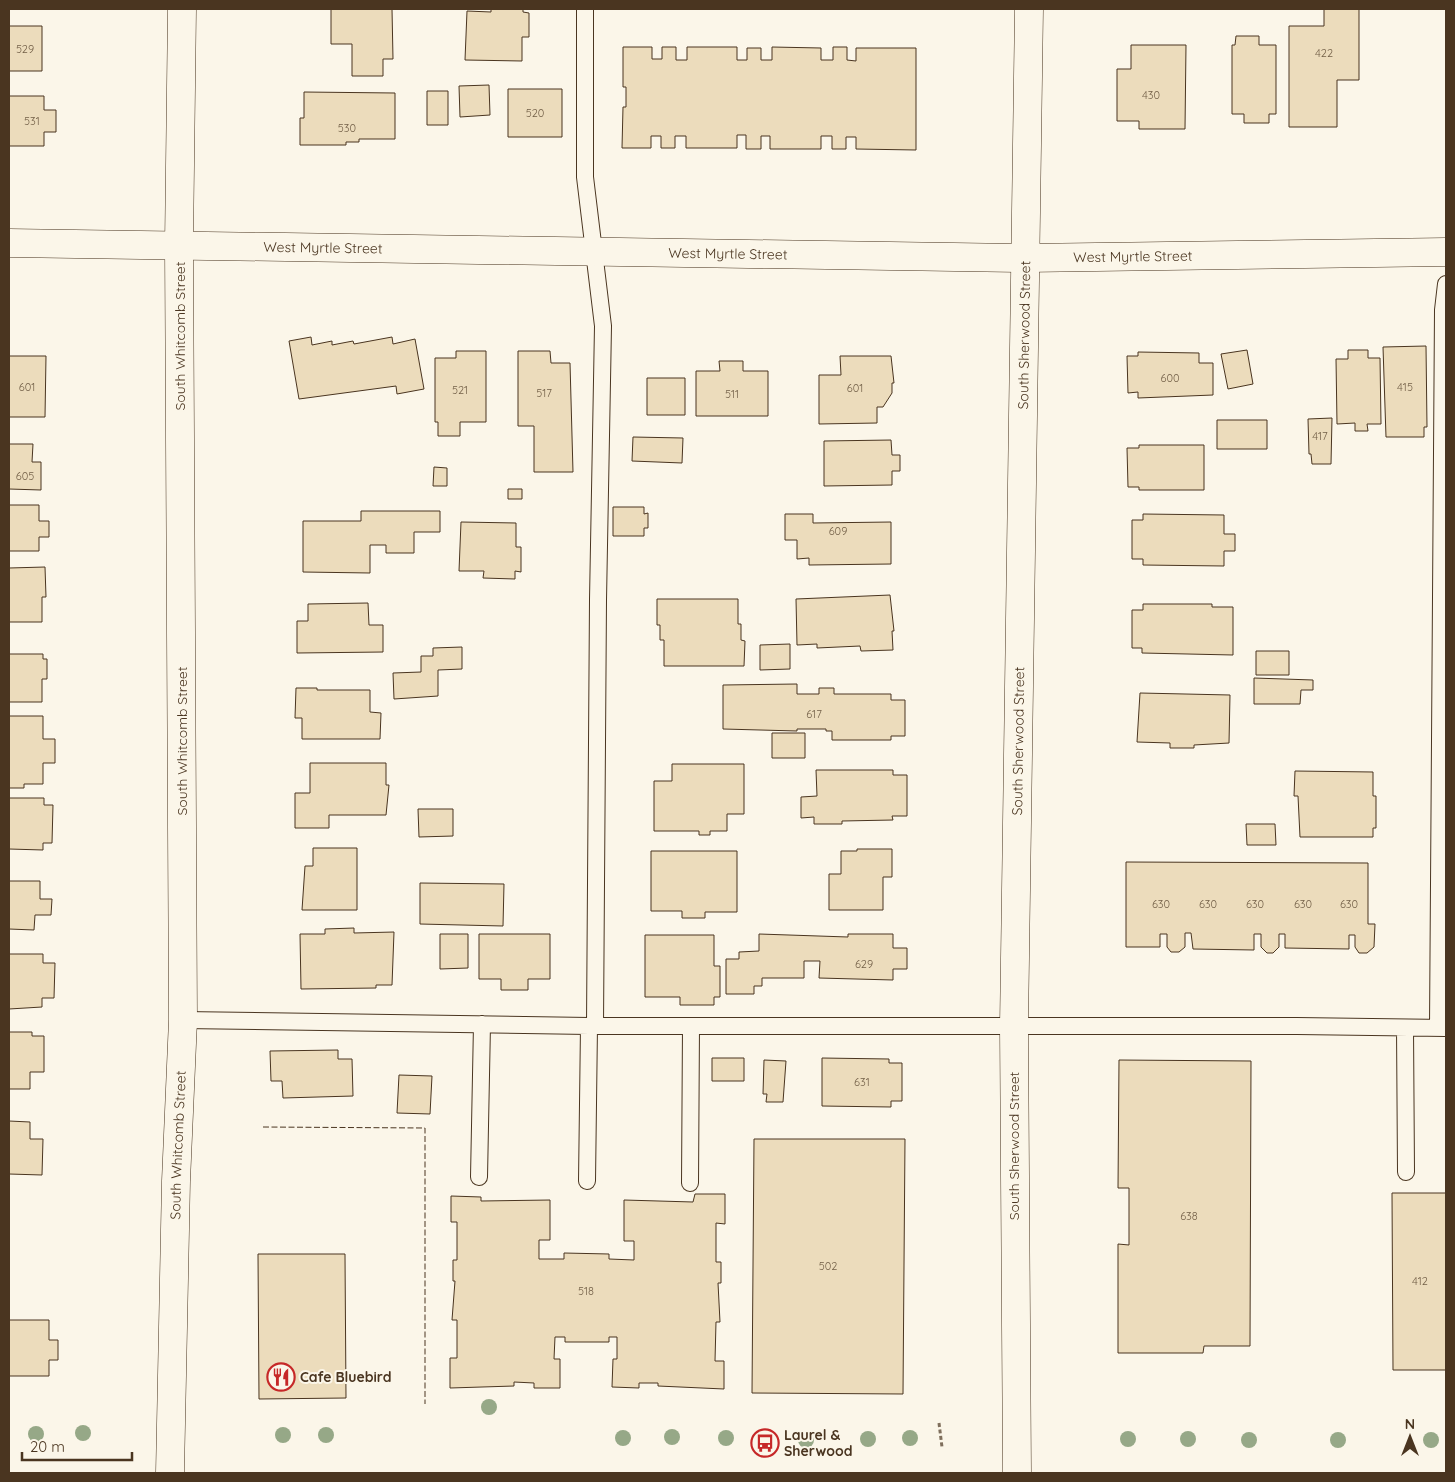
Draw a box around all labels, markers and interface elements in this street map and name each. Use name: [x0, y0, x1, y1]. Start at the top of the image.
house number: 529: [16, 42, 34, 56]
house number: 422: [1315, 46, 1333, 60]
house number: 430: [1142, 88, 1160, 102]
house number: 520: [526, 106, 544, 120]
house number: 531: [24, 114, 40, 128]
house number: 530: [338, 121, 356, 135]
street label: West Myrtle Street: [263, 238, 383, 258]
street label: West Myrtle Street: [668, 244, 788, 263]
street label: West Myrtle Street: [1073, 247, 1193, 266]
street label: South Sherwood Street: [1014, 260, 1034, 410]
street label: South Whitcomb Street: [171, 261, 189, 411]
house number: 600: [1160, 371, 1180, 385]
house number: 601: [19, 380, 35, 394]
house number: 415: [1397, 380, 1413, 394]
house number: 601: [847, 381, 863, 395]
house number: 521: [452, 383, 468, 397]
house number: 517: [536, 386, 552, 400]
house number: 511: [725, 387, 739, 401]
house number: 417: [1312, 429, 1328, 443]
house number: 605: [16, 469, 34, 483]
house number: 609: [829, 524, 847, 538]
street label: South Whitcomb Street: [173, 666, 191, 816]
street label: South Sherwood Street: [1008, 666, 1028, 816]
house number: 617: [806, 707, 822, 721]
house number: 630: [1152, 897, 1170, 911]
house number: 630: [1199, 897, 1217, 911]
house number: 630: [1246, 897, 1264, 911]
house number: 630: [1294, 897, 1312, 911]
house number: 630: [1340, 897, 1358, 911]
house number: 629: [855, 957, 873, 971]
street label: South Whitcomb Street: [166, 1070, 190, 1220]
street label: South Sherwood Street: [1005, 1071, 1023, 1220]
house number: 631: [854, 1075, 870, 1089]
house number: 638: [1180, 1209, 1198, 1223]
house number: 502: [819, 1259, 837, 1273]
house number: 412: [1412, 1274, 1428, 1288]
house number: 518: [578, 1284, 594, 1298]
restaurant icon: Cafe Bluebird: [266, 1362, 296, 1392]
place label: Cafe Bluebird: [300, 1368, 391, 1386]
north arrow: [1385, 1412, 1435, 1462]
text: N: [1405, 1415, 1415, 1433]
place label: Laurel & Sherwood: [784, 1426, 853, 1460]
bus stop icon: Laurel & Sherwood: [750, 1428, 780, 1458]
scale bar: [22, 1430, 132, 1462]
text: 20 m: [30, 1437, 65, 1456]

